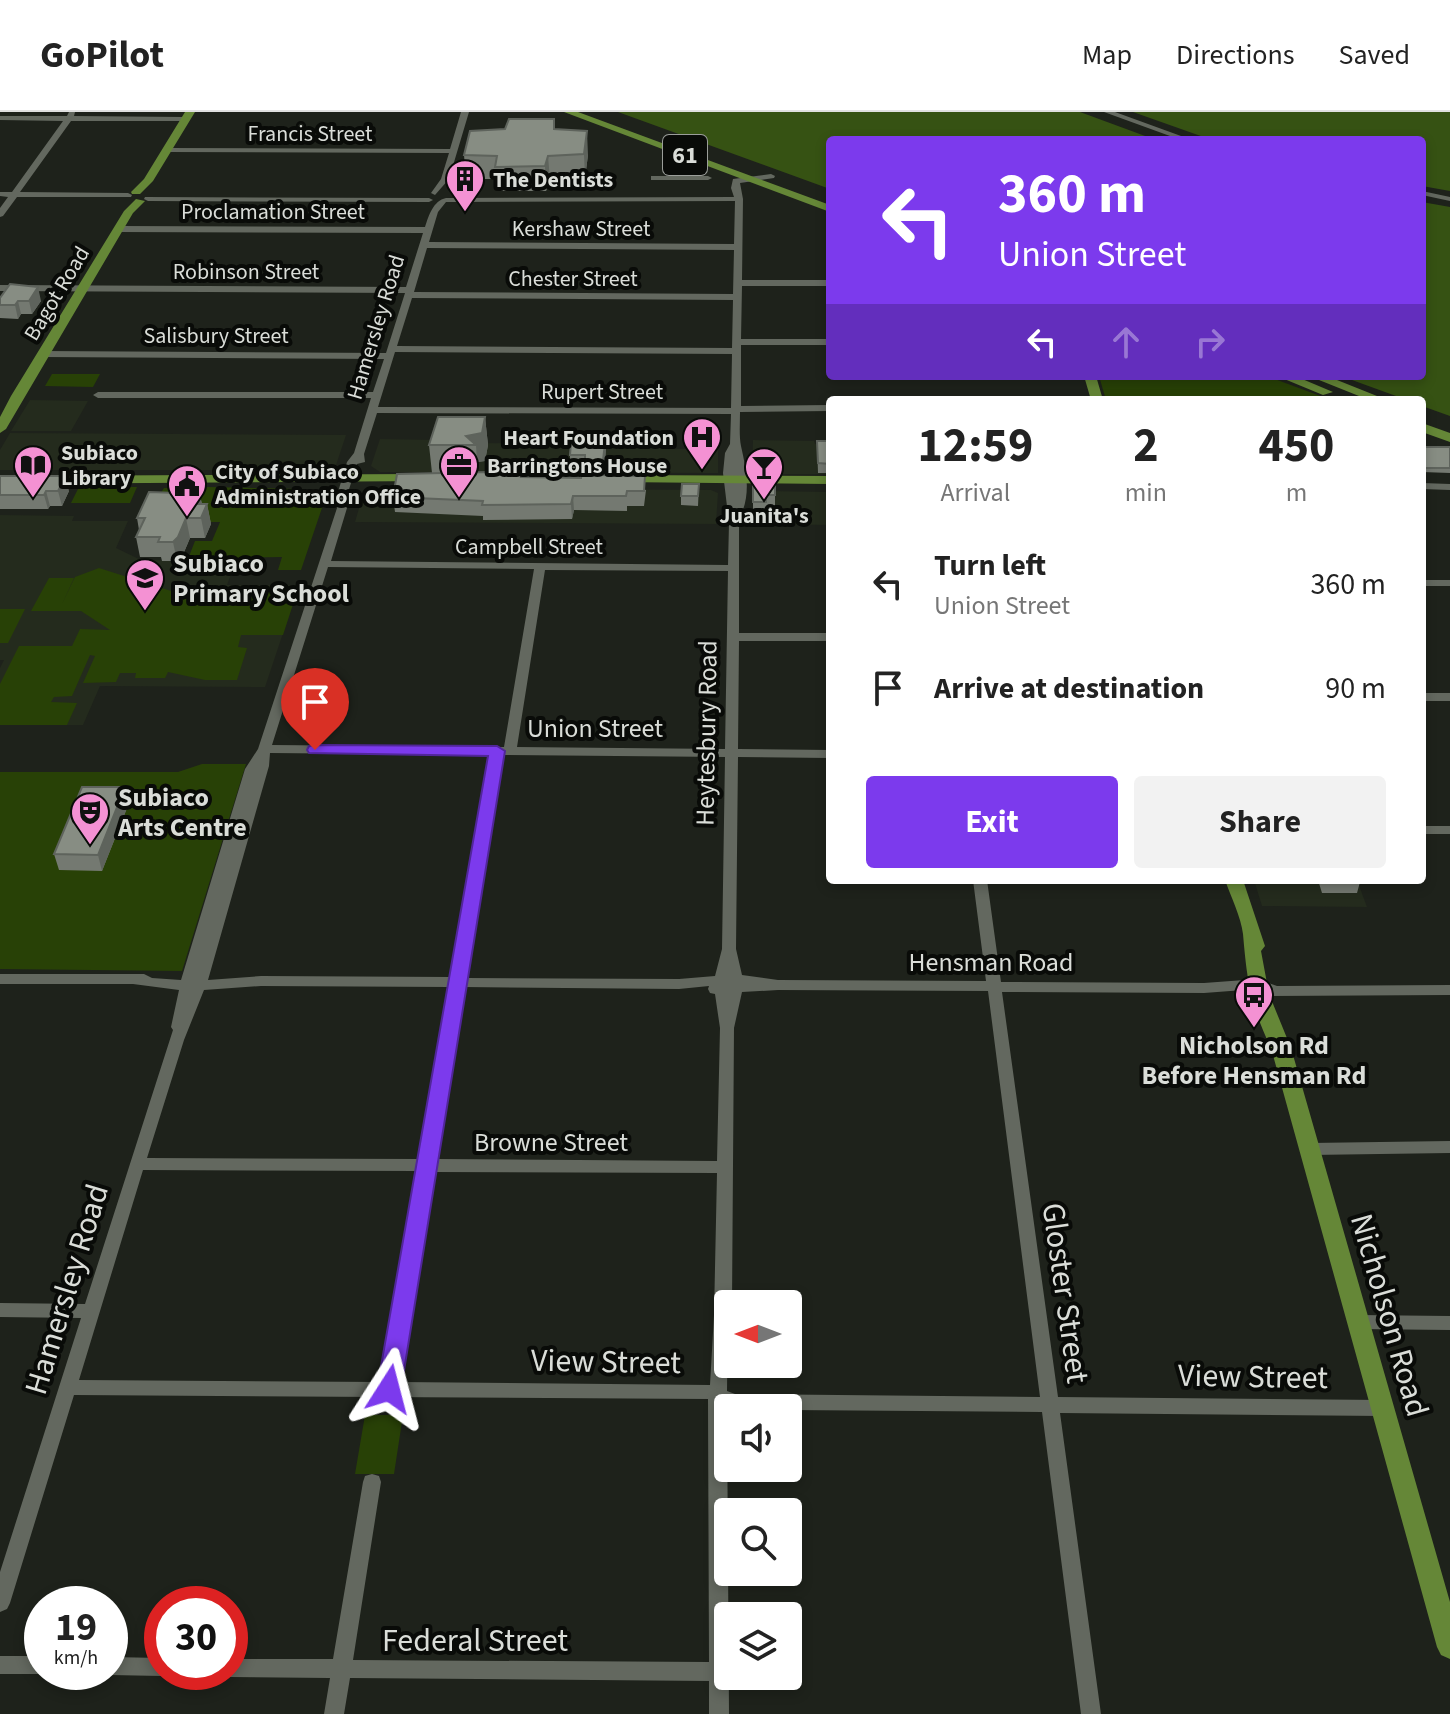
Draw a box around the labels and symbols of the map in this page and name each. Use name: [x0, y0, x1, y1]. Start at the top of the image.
street label: Francis Street: [248, 118, 373, 150]
road number: 61: [663, 135, 707, 175]
building icon: The Dentists: [444, 158, 486, 213]
place label: The Dentists: [493, 164, 614, 196]
street label: Proclamation Street: [181, 196, 365, 228]
street label: Kershaw Street: [512, 213, 651, 245]
street label: Bagot Road: [16, 240, 98, 347]
street label: Hamersley Road: [339, 251, 413, 404]
street label: Robinson Street: [173, 256, 320, 288]
street label: Chester Street: [508, 263, 638, 295]
street label: Salisbury Street: [143, 320, 289, 352]
street label: Rupert Street: [541, 376, 664, 408]
hospital icon: Heart Foundation: [681, 416, 723, 471]
place label: Heart Foundation: [503, 422, 674, 454]
place label: Subiaco Library: [61, 437, 138, 494]
library icon: Subiaco Library: [12, 444, 54, 499]
office icon: Barringtons House: [438, 444, 480, 499]
bar icon: Juanita's: [743, 446, 785, 501]
place label: Barringtons House: [487, 450, 667, 482]
place label: City of Subiaco Administration Office: [214, 456, 421, 513]
public building icon: City of Subiaco Administration Office: [166, 463, 208, 518]
place label: Juanita's: [719, 500, 809, 532]
street label: Campbell Street: [455, 531, 604, 563]
place label: Subiaco Primary School: [173, 545, 350, 612]
school or university icon: Subiaco Primary School: [124, 557, 166, 612]
street label: Heytesbury Road: [686, 640, 727, 826]
pin: [281, 668, 349, 750]
street label: Union Street: [527, 710, 663, 747]
place label: Subiaco Arts Centre: [117, 779, 247, 846]
theatre icon: Subiaco Arts Centre: [69, 791, 111, 846]
street label: Hensman Road: [909, 944, 1073, 981]
bus stop icon: Nicholson Rd Before Hensman Rd: [1233, 974, 1275, 1029]
place label: Nicholson Rd Before Hensman Rd: [1142, 1027, 1366, 1094]
street label: Browne Street: [474, 1124, 628, 1161]
street label: Hamersley Road: [13, 1178, 121, 1400]
street label: Gloster Street: [1030, 1200, 1100, 1387]
street label: Nicholson Road: [1338, 1208, 1440, 1422]
north arrow: [714, 1290, 802, 1378]
street label: View Street: [531, 1338, 682, 1386]
position arrow: [347, 1347, 431, 1431]
street label: View Street: [1178, 1353, 1329, 1401]
speed limit sign: 30: [144, 1586, 248, 1690]
street label: Federal Street: [382, 1618, 568, 1664]

